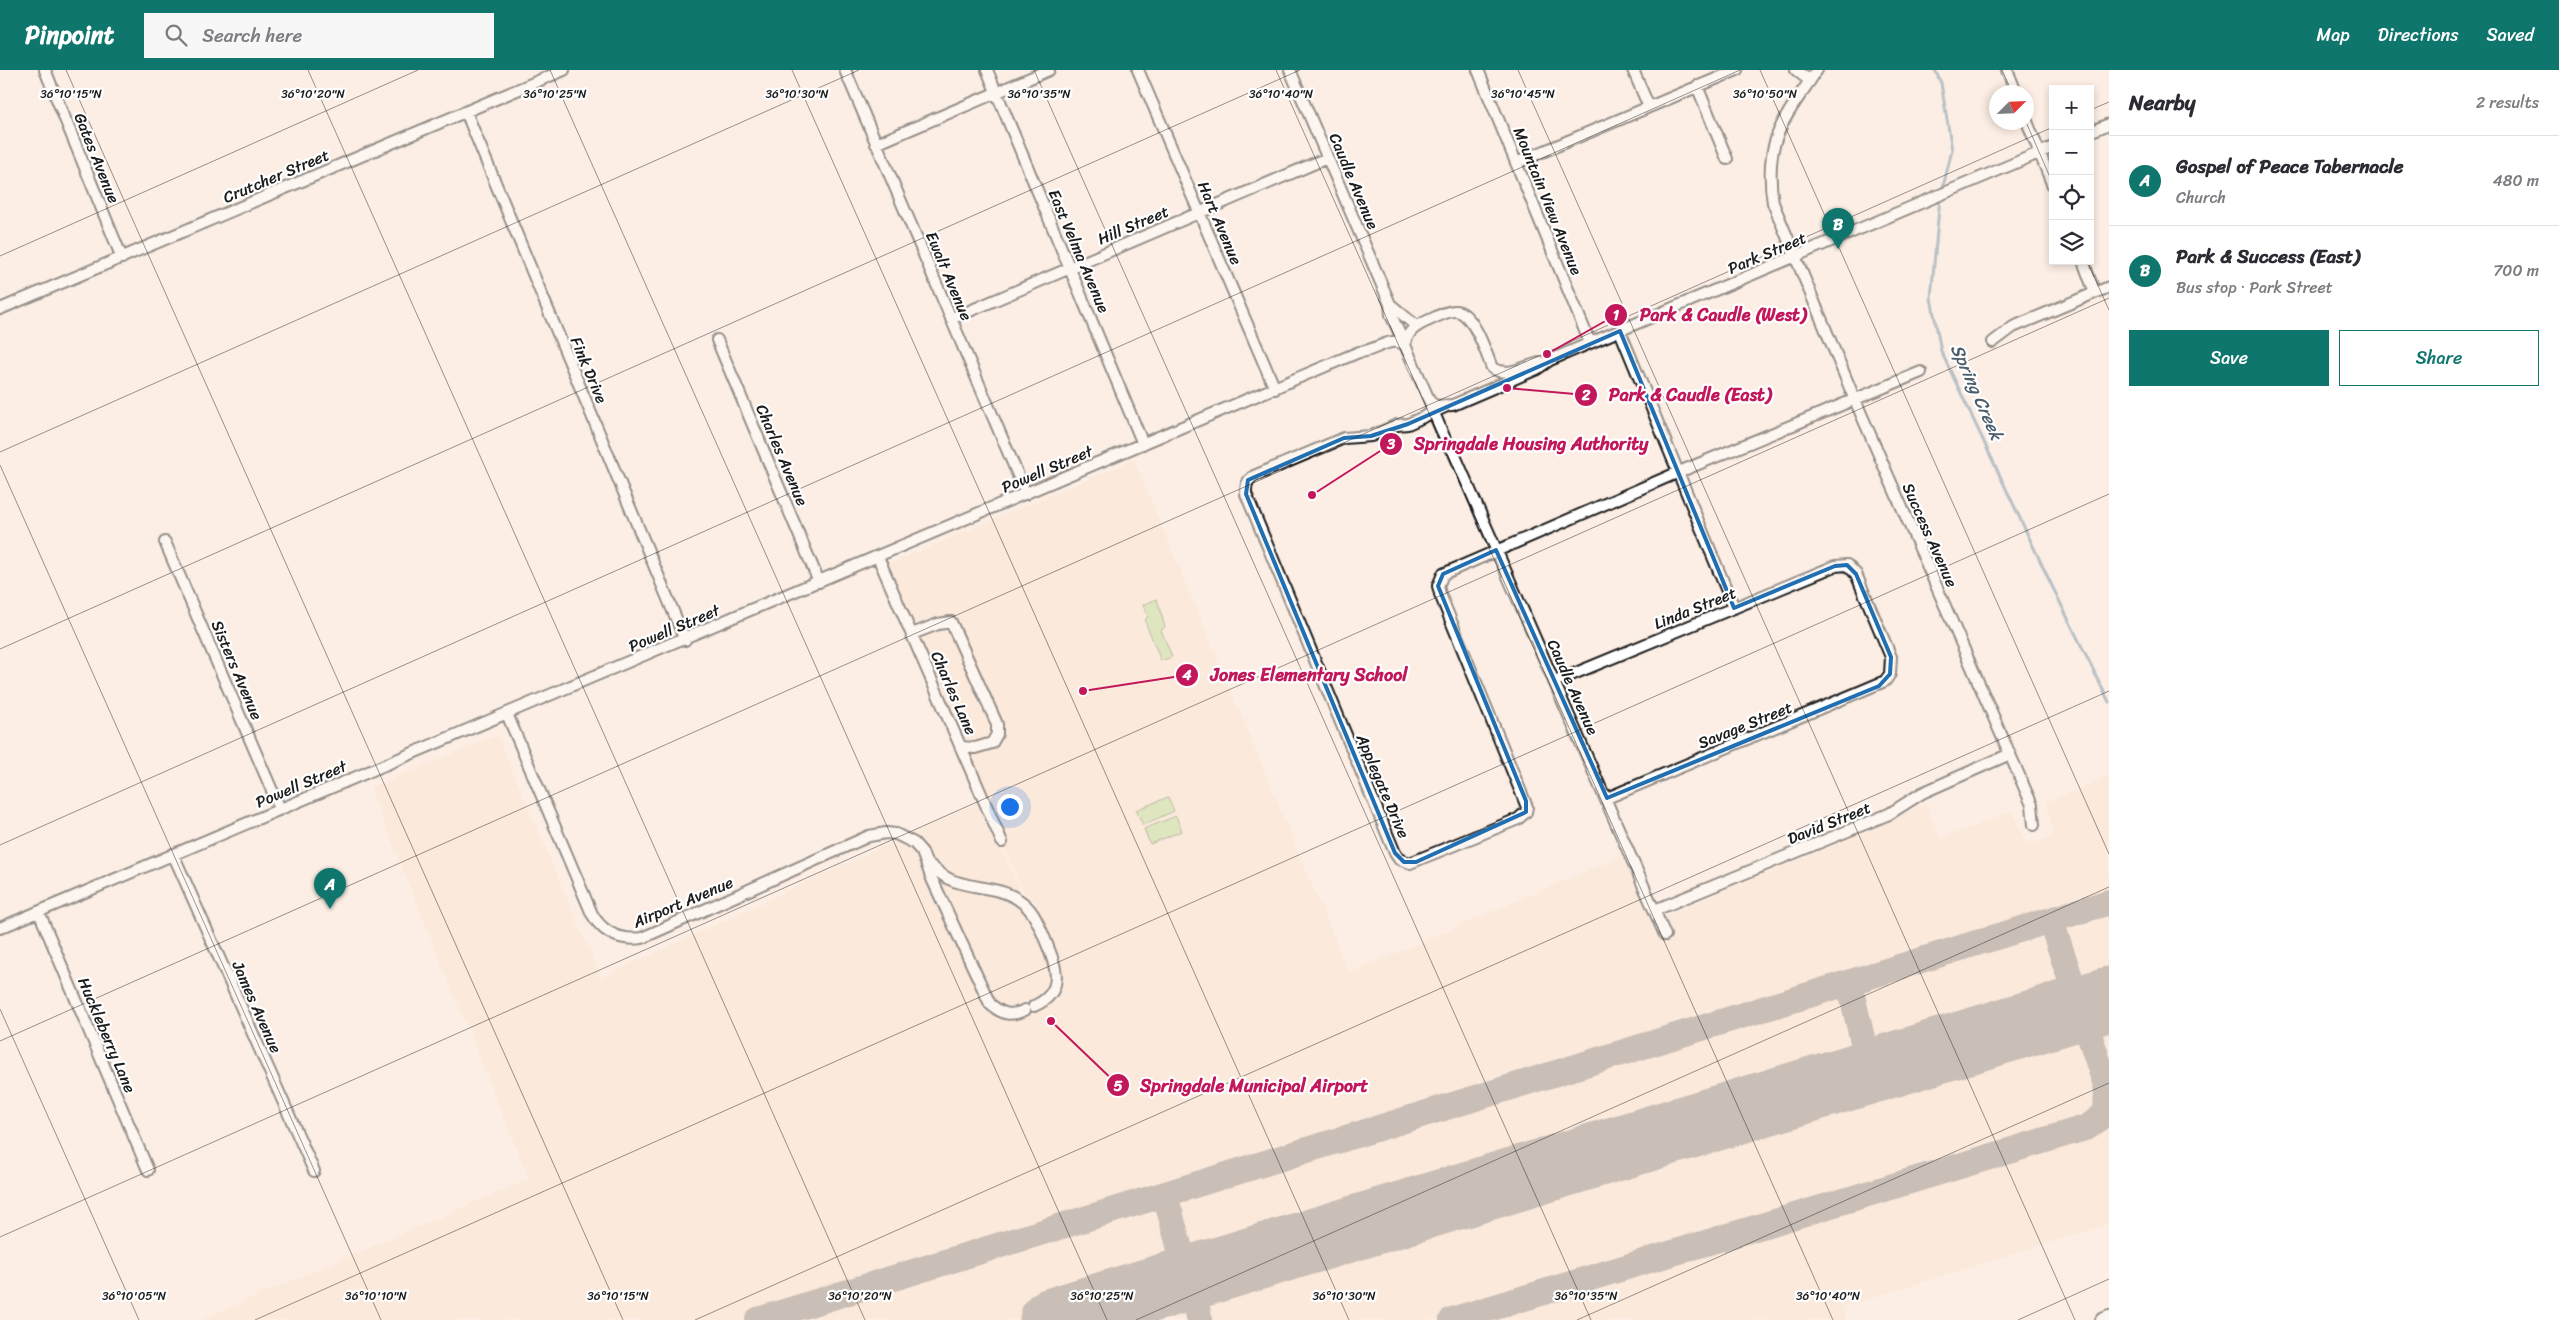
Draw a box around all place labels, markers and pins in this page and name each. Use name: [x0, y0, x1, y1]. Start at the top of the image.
pin: B: [1822, 208, 1854, 249]
callout: Park & Caudle (West): [1604, 298, 1816, 331]
callout: Park & Caudle (East): [1574, 378, 1782, 411]
callout: Springdale Housing Authority: [1378, 427, 1658, 460]
callout: Jones Elementary School: [1175, 658, 1418, 691]
pin: A: [314, 868, 346, 909]
callout: Springdale Municipal Airport: [1105, 1069, 1378, 1102]

